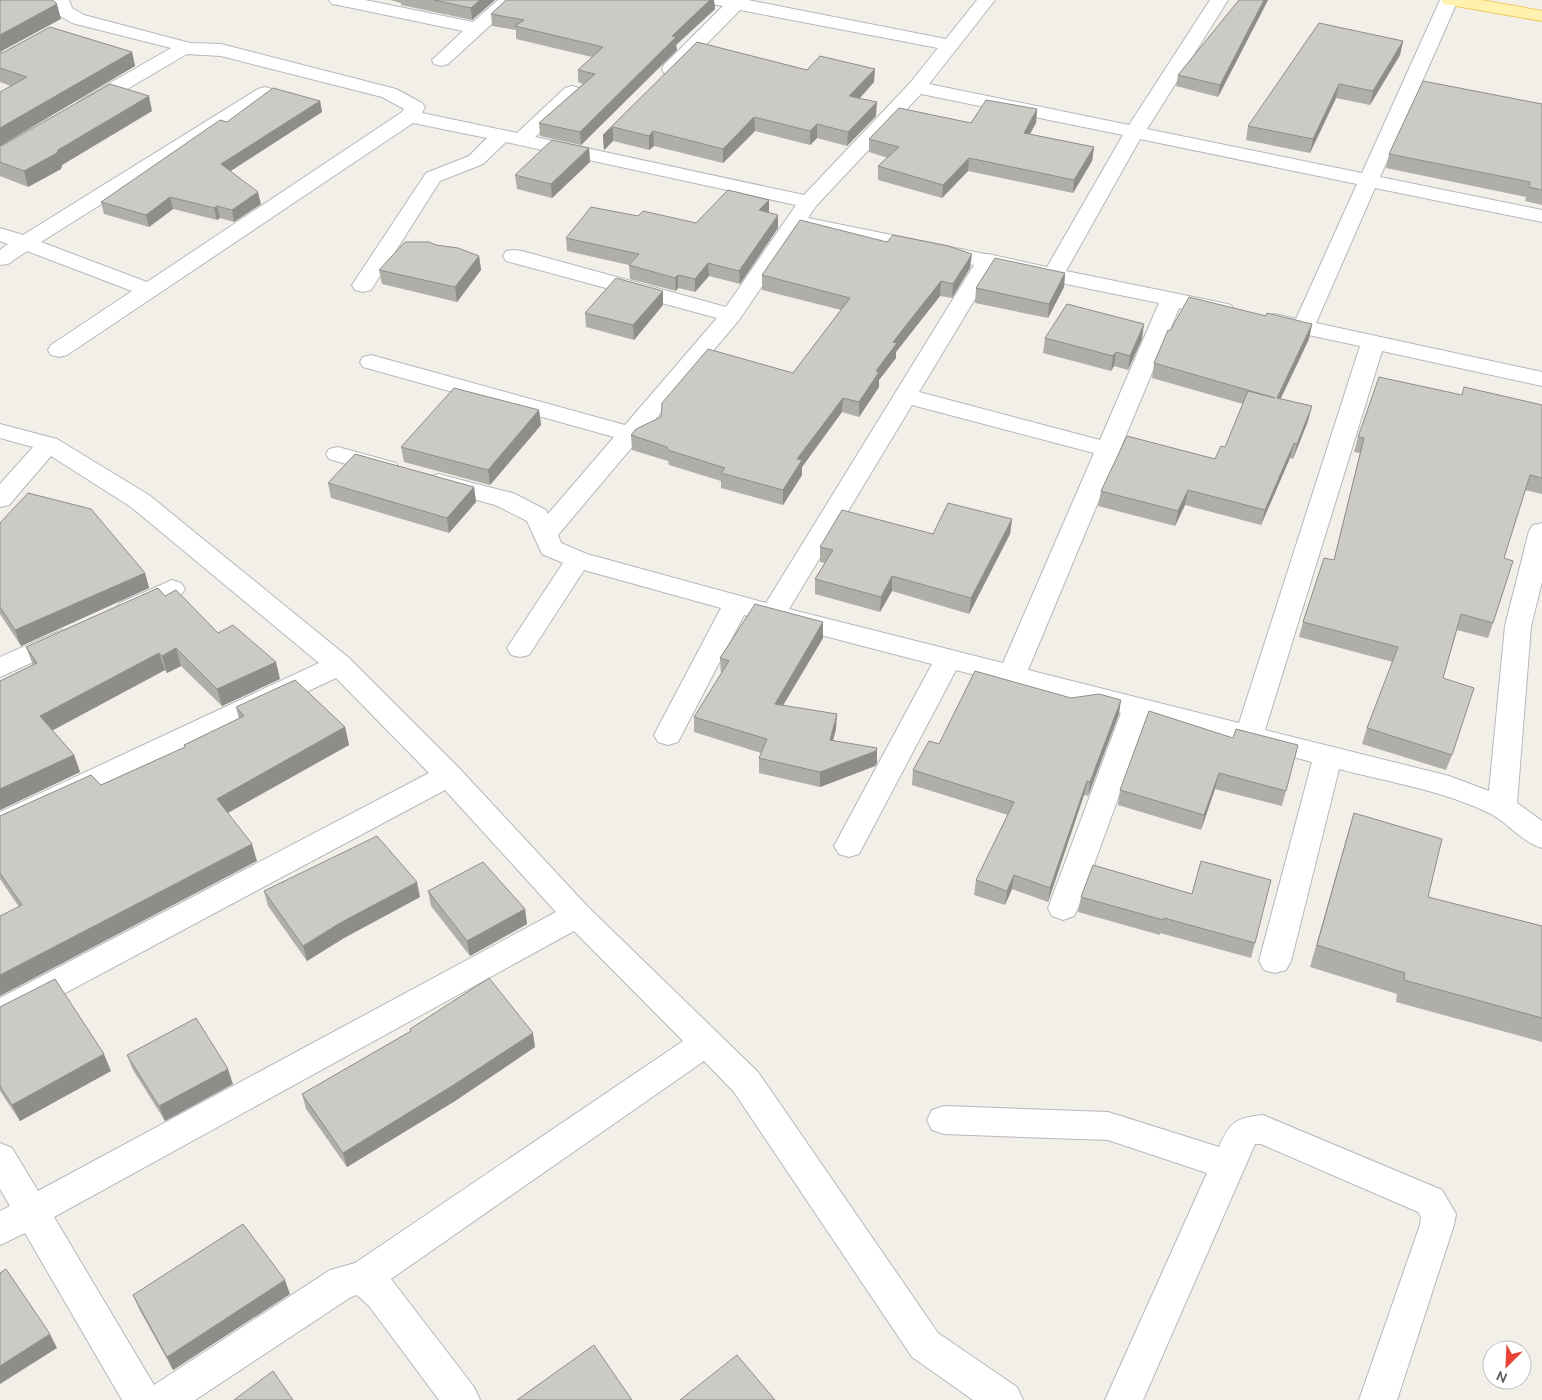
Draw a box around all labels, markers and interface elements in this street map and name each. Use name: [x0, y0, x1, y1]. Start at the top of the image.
north arrow: [1482, 1340, 1532, 1390]
text: N: [1494, 1367, 1510, 1386]

